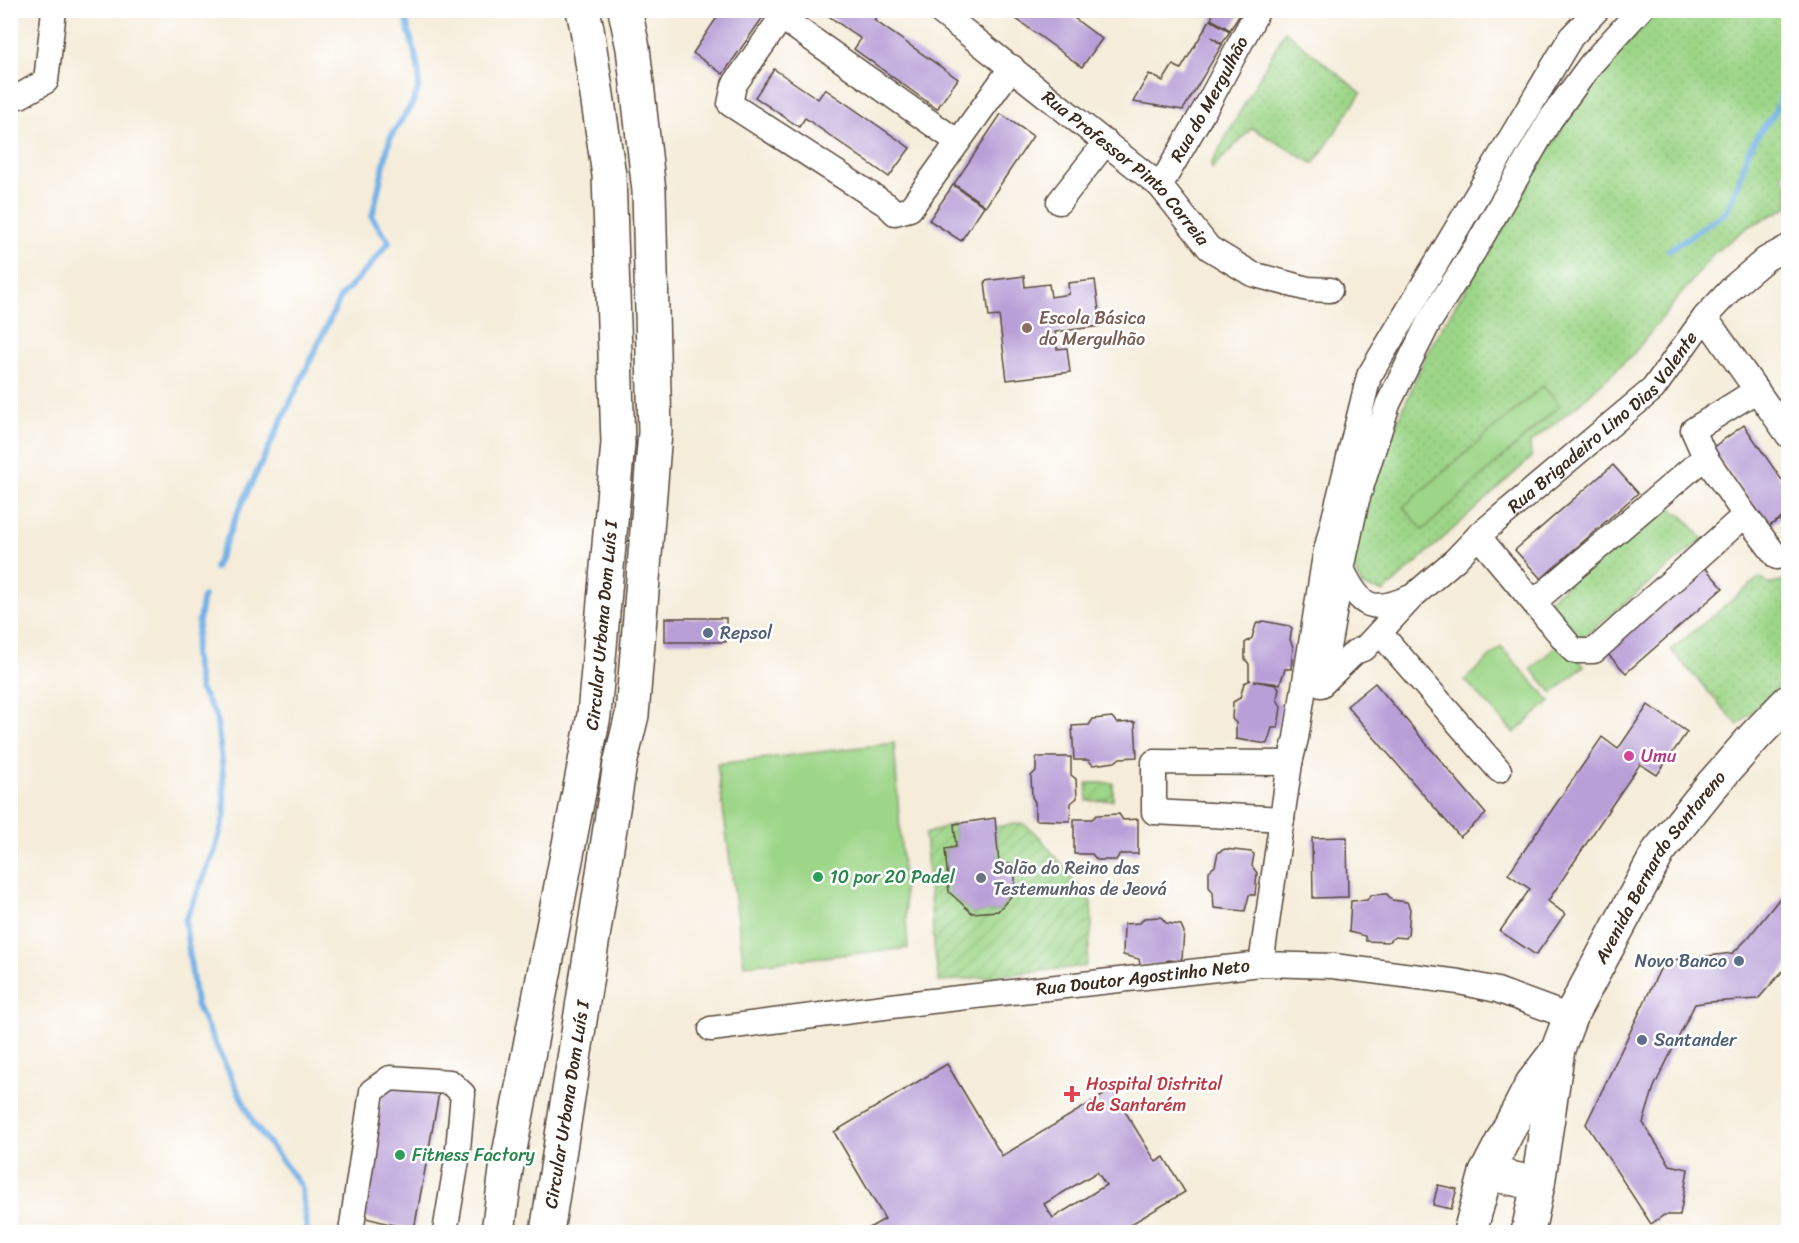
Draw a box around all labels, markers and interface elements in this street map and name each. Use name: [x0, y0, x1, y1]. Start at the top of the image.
street label: Rua do Mergulhão: [1161, 30, 1257, 168]
street label: Rua Professor Pinto Correia: [1034, 82, 1218, 254]
place label: Escola Básica do Mergulhão: [1039, 302, 1146, 355]
marker: Escola Básica do Mergulhão: [1020, 321, 1034, 335]
street label: Rua Brigadeiro Lino Dias Valente: [1500, 324, 1706, 521]
street label: Circular Urbana Dom Luís I: [575, 517, 627, 733]
place label: Repsol: [720, 617, 773, 649]
marker: Repsol: [701, 626, 715, 640]
place label: Umu: [1641, 740, 1677, 772]
marker: Umu: [1622, 749, 1636, 763]
street label: Avenida Bernardo Santareno: [1585, 763, 1734, 970]
place label: Salão do Reino das Testemunhas de Jeová: [993, 852, 1167, 905]
place label: 10 por 20 Padel: [830, 861, 956, 893]
marker: 10 por 20 Padel: [811, 870, 825, 884]
marker: Salão do Reino das Testemunhas de Jeová: [974, 871, 988, 885]
place label: Novo Banco: [1635, 945, 1727, 977]
street label: Rua Doutor Agostinho Neto: [1034, 949, 1252, 1005]
marker: Novo Banco: [1732, 954, 1746, 968]
street label: Circular Urbana Dom Luís I: [535, 996, 599, 1211]
place label: Santander: [1654, 1024, 1738, 1056]
marker: Santander: [1635, 1033, 1649, 1047]
place label: Hospital Distrital de Santarém: [1086, 1068, 1223, 1121]
marker: Hospital Distrital de Santarém: [1063, 1085, 1081, 1103]
place label: Fitness Factory: [412, 1139, 536, 1171]
marker: Fitness Factory: [393, 1148, 407, 1162]

